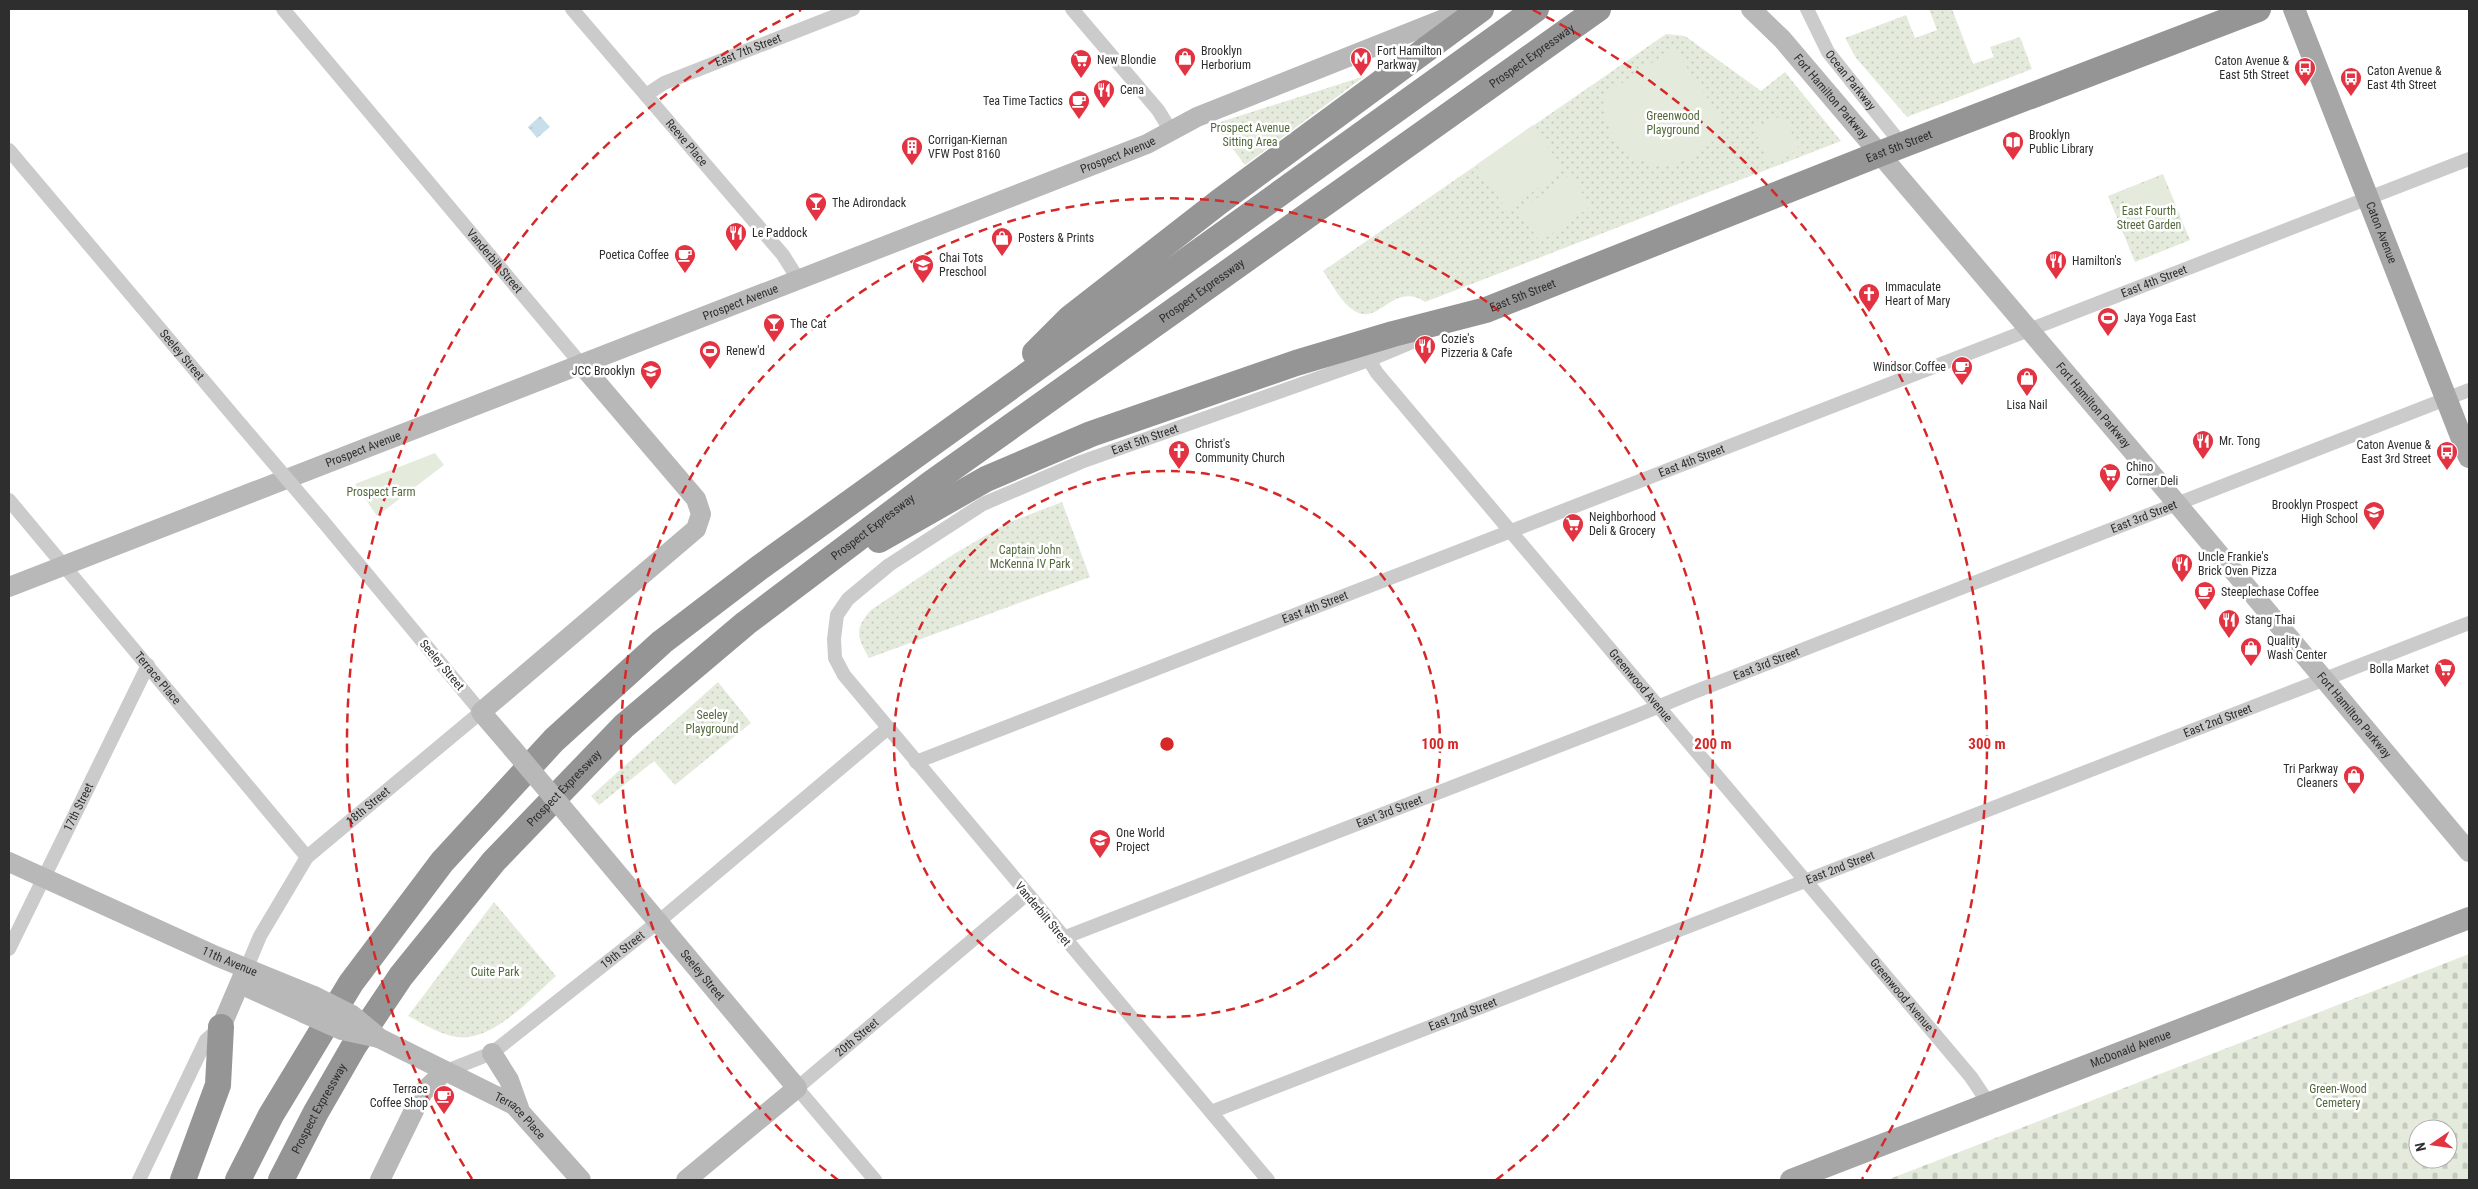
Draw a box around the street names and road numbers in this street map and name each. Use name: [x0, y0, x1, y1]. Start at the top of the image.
street label: Prospect Expressway: [1487, 21, 1577, 91]
street label: East 7th Street: [713, 31, 784, 69]
street label: Ocean Parkway: [1822, 48, 1879, 113]
street label: Fort Hamilton Parkway: [1791, 51, 1871, 142]
street label: Reeve Place: [663, 116, 711, 169]
street label: East 5th Street: [1864, 127, 1935, 165]
street label: Prospect Avenue: [1078, 134, 1158, 176]
street label: Caton Avenue: [2363, 200, 2400, 266]
street label: Vanderbilt Street: [464, 226, 526, 296]
street label: Prospect Expressway: [1157, 256, 1247, 326]
street label: East 4th Street: [2119, 262, 2189, 300]
street label: East 5th Street: [1488, 276, 1558, 315]
street label: Prospect Avenue: [701, 281, 781, 323]
street label: Seeley Street: [157, 327, 207, 383]
street label: Fort Hamilton Parkway: [2053, 360, 2134, 451]
street label: East 5th Street: [1110, 421, 1181, 458]
street label: Prospect Avenue: [323, 428, 403, 470]
street label: East 4th Street: [1657, 442, 1727, 480]
street label: Prospect Expressway: [828, 491, 917, 563]
street label: East 3rd Street: [2109, 497, 2179, 536]
street label: East 4th Street: [1280, 588, 1350, 626]
street label: Seeley Street: [417, 637, 467, 693]
street label: East 3rd Street: [1731, 644, 1802, 683]
street label: Greenwood Avenue: [1606, 646, 1675, 725]
street label: Terrace Place: [132, 649, 184, 708]
street label: Fort Hamilton Parkway: [2314, 669, 2394, 761]
street label: East 2nd Street: [2181, 701, 2254, 740]
street label: Prospect Expressway: [524, 747, 604, 829]
street label: 17th Street: [61, 780, 96, 834]
street label: 18th Street: [344, 784, 393, 828]
street label: East 3rd Street: [1354, 792, 1425, 831]
street label: East 2nd Street: [1804, 848, 1877, 887]
street label: Vanderbilt Street: [1012, 879, 1074, 949]
street label: 19th Street: [598, 928, 648, 972]
street label: 11th Avenue: [200, 944, 260, 979]
street label: Seeley Street: [677, 947, 728, 1004]
street label: Greenwood Avenue: [1867, 956, 1937, 1034]
street label: East 2nd Street: [1426, 994, 1499, 1034]
street label: 20th Street: [832, 1015, 882, 1060]
street label: McDonald Avenue: [2088, 1027, 2173, 1071]
street label: Prospect Expressway: [289, 1061, 350, 1156]
street label: Terrace Place: [492, 1089, 548, 1142]

